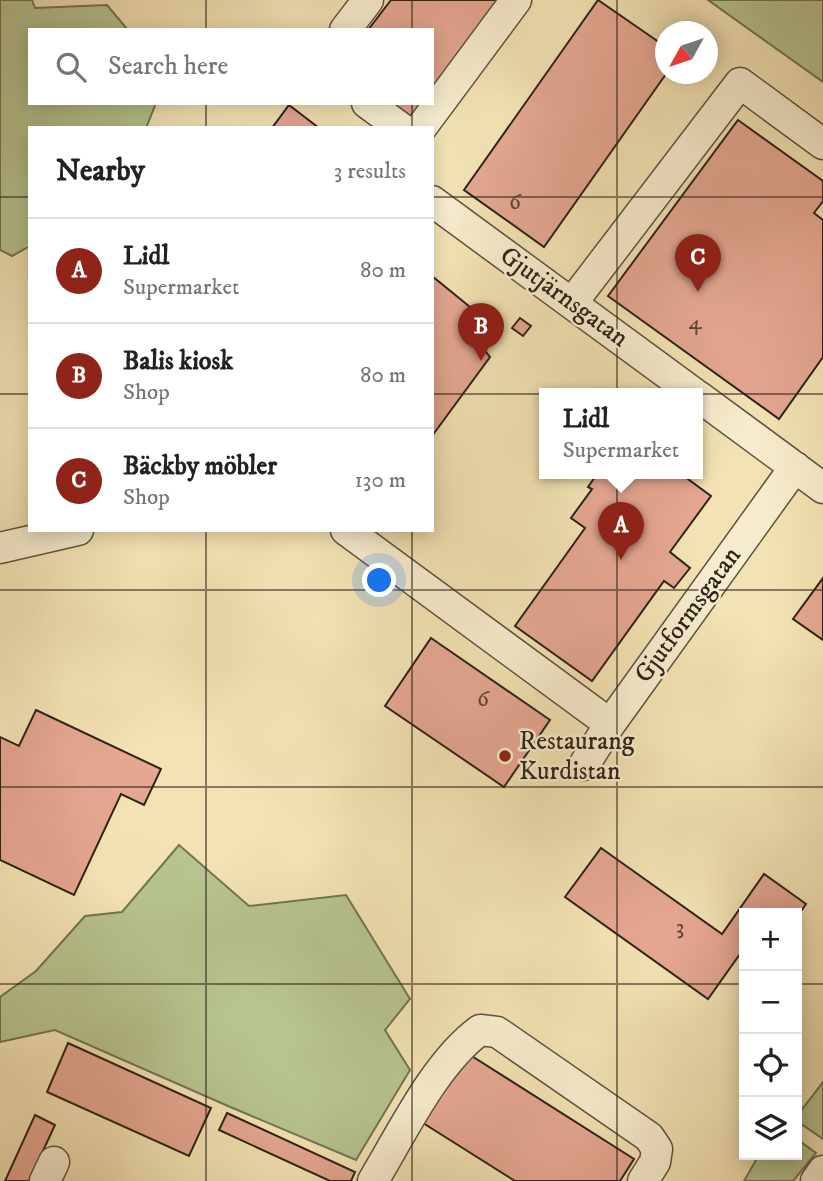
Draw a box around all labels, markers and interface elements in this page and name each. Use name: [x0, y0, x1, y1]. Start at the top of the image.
north arrow: [655, 21, 718, 84]
search box: [28, 28, 434, 105]
icon: search: [52, 48, 90, 86]
text: Search here: [108, 50, 228, 83]
text: Nearby: [56, 153, 145, 190]
text: 3 results: [334, 157, 406, 186]
house number: 6: [509, 188, 522, 217]
pin: C: [675, 234, 721, 292]
street label: Gjutjärnsgatan: [493, 239, 635, 355]
text: Lidl: [123, 240, 169, 273]
text: A: [72, 256, 86, 285]
text: 80 m: [360, 256, 406, 285]
text: Supermarket: [123, 273, 239, 302]
pin: B: [458, 303, 504, 361]
house number: 4: [688, 308, 702, 337]
text: Balis kiosk: [123, 345, 233, 378]
text: B: [72, 361, 86, 390]
text: 80 m: [360, 361, 406, 390]
text: Shop: [123, 378, 170, 407]
popup: [539, 388, 703, 479]
text: Lidl: [563, 403, 609, 436]
text: Supermarket: [563, 436, 679, 465]
text: Bäckby möbler: [123, 450, 277, 483]
text: C: [71, 466, 87, 495]
text: 130 m: [354, 466, 406, 495]
text: Shop: [123, 483, 170, 512]
pin: A: [598, 502, 644, 560]
street label: Gjutformsgatan: [627, 540, 749, 690]
your location: [362, 563, 396, 597]
house number: 6: [477, 685, 490, 714]
place label: Restaurang Kurdistan: [519, 725, 635, 788]
marker: Restaurang Kurdistan: [497, 748, 513, 764]
map controls: [739, 908, 802, 1160]
button: +: [739, 908, 802, 971]
house number: 3: [676, 913, 684, 942]
button: −: [739, 971, 802, 1034]
button: locate: [739, 1034, 802, 1097]
button: layers: [739, 1097, 802, 1160]

